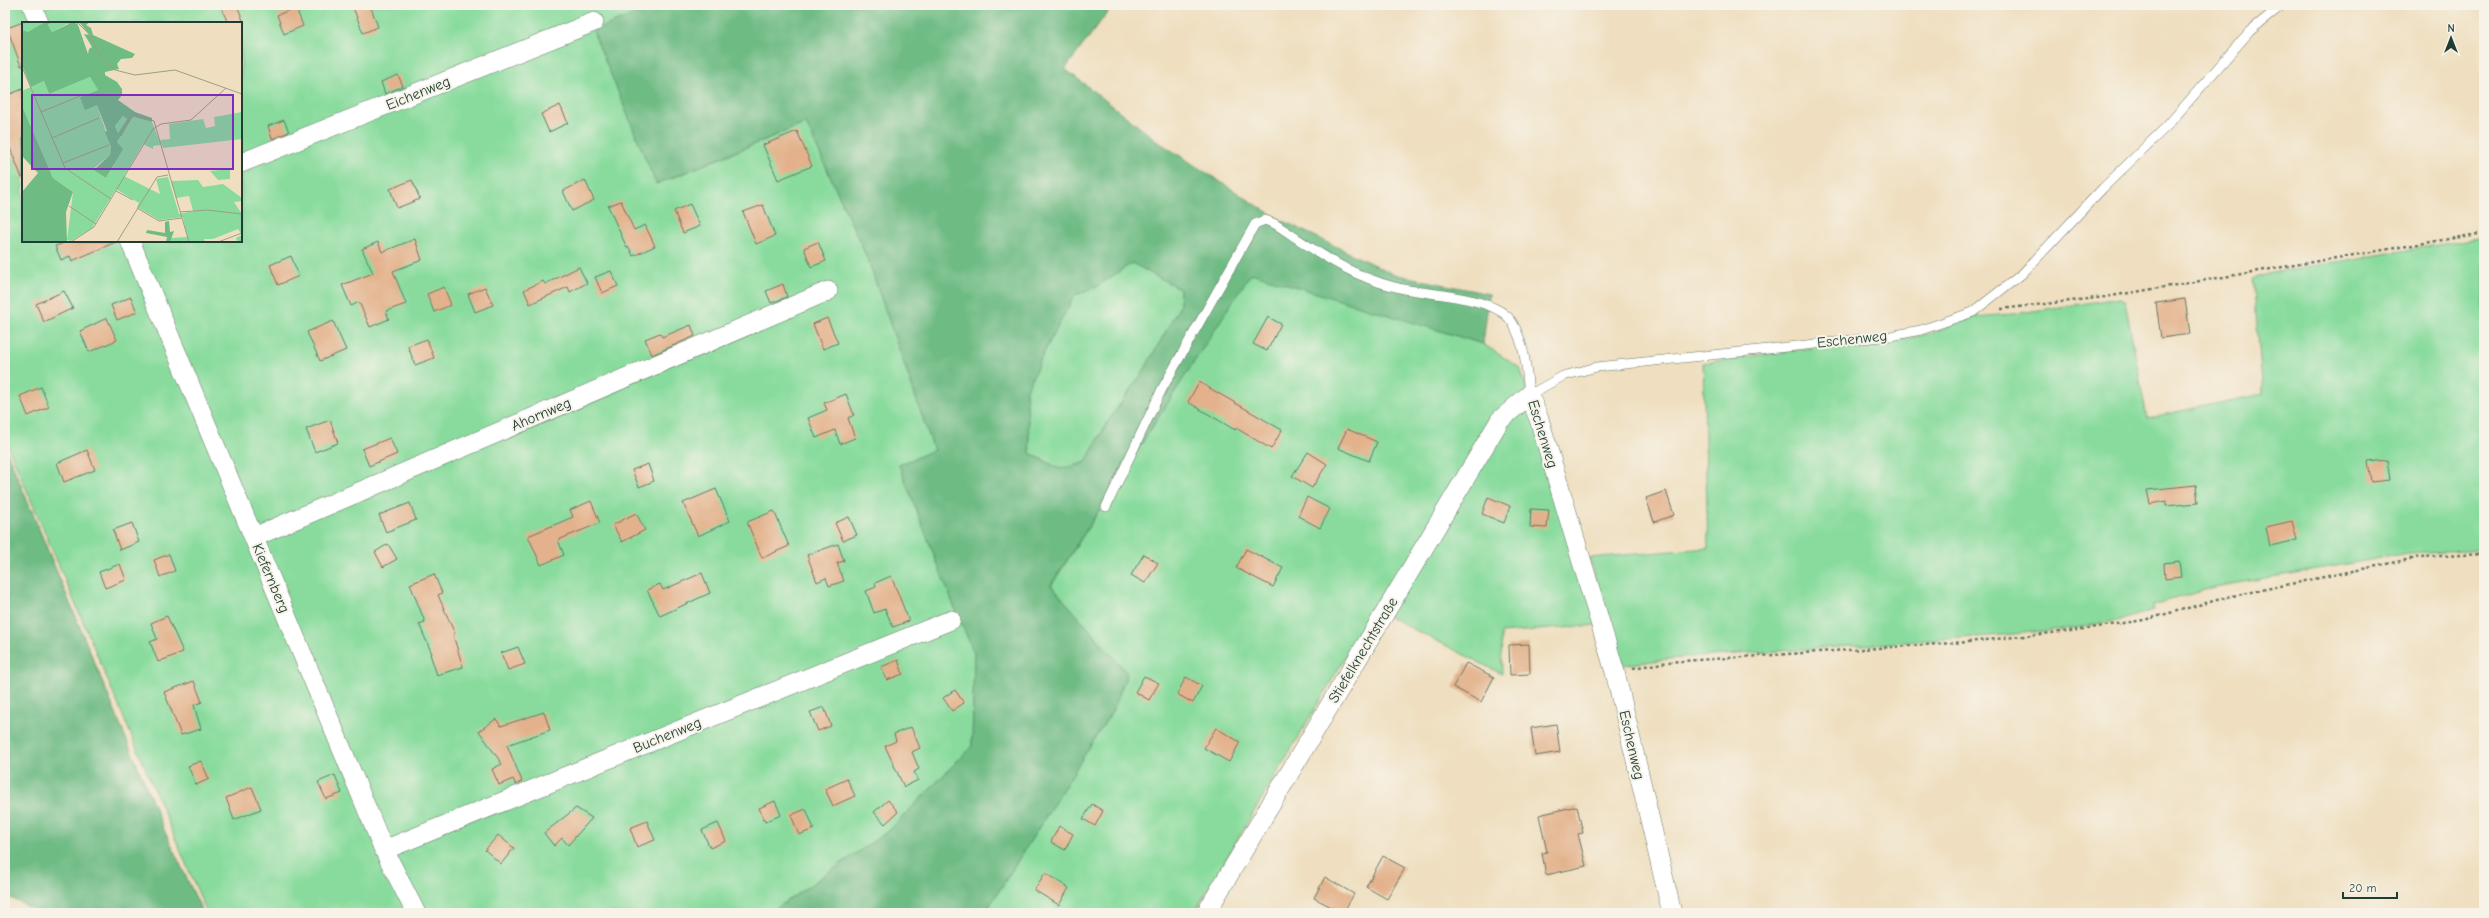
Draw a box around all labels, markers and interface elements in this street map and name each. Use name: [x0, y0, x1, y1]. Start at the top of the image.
north arrow: [2431, 18, 2471, 58]
inset map: [22, 22, 242, 242]
text: N: [2447, 22, 2455, 35]
street label: Eichenweg: [383, 72, 453, 114]
street label: Eschenweg: [1816, 326, 1888, 352]
street label: Ahornweg: [508, 393, 574, 435]
street label: Eschenweg: [1524, 398, 1562, 470]
street label: Kiefernberg: [248, 540, 294, 616]
street label: Stiefelknechtstraße: [1324, 593, 1402, 706]
street label: Eschenweg: [1615, 709, 1649, 781]
street label: Buchenweg: [630, 713, 704, 757]
scale bar: [2343, 874, 2397, 900]
text: 20 m: [2349, 881, 2377, 895]

